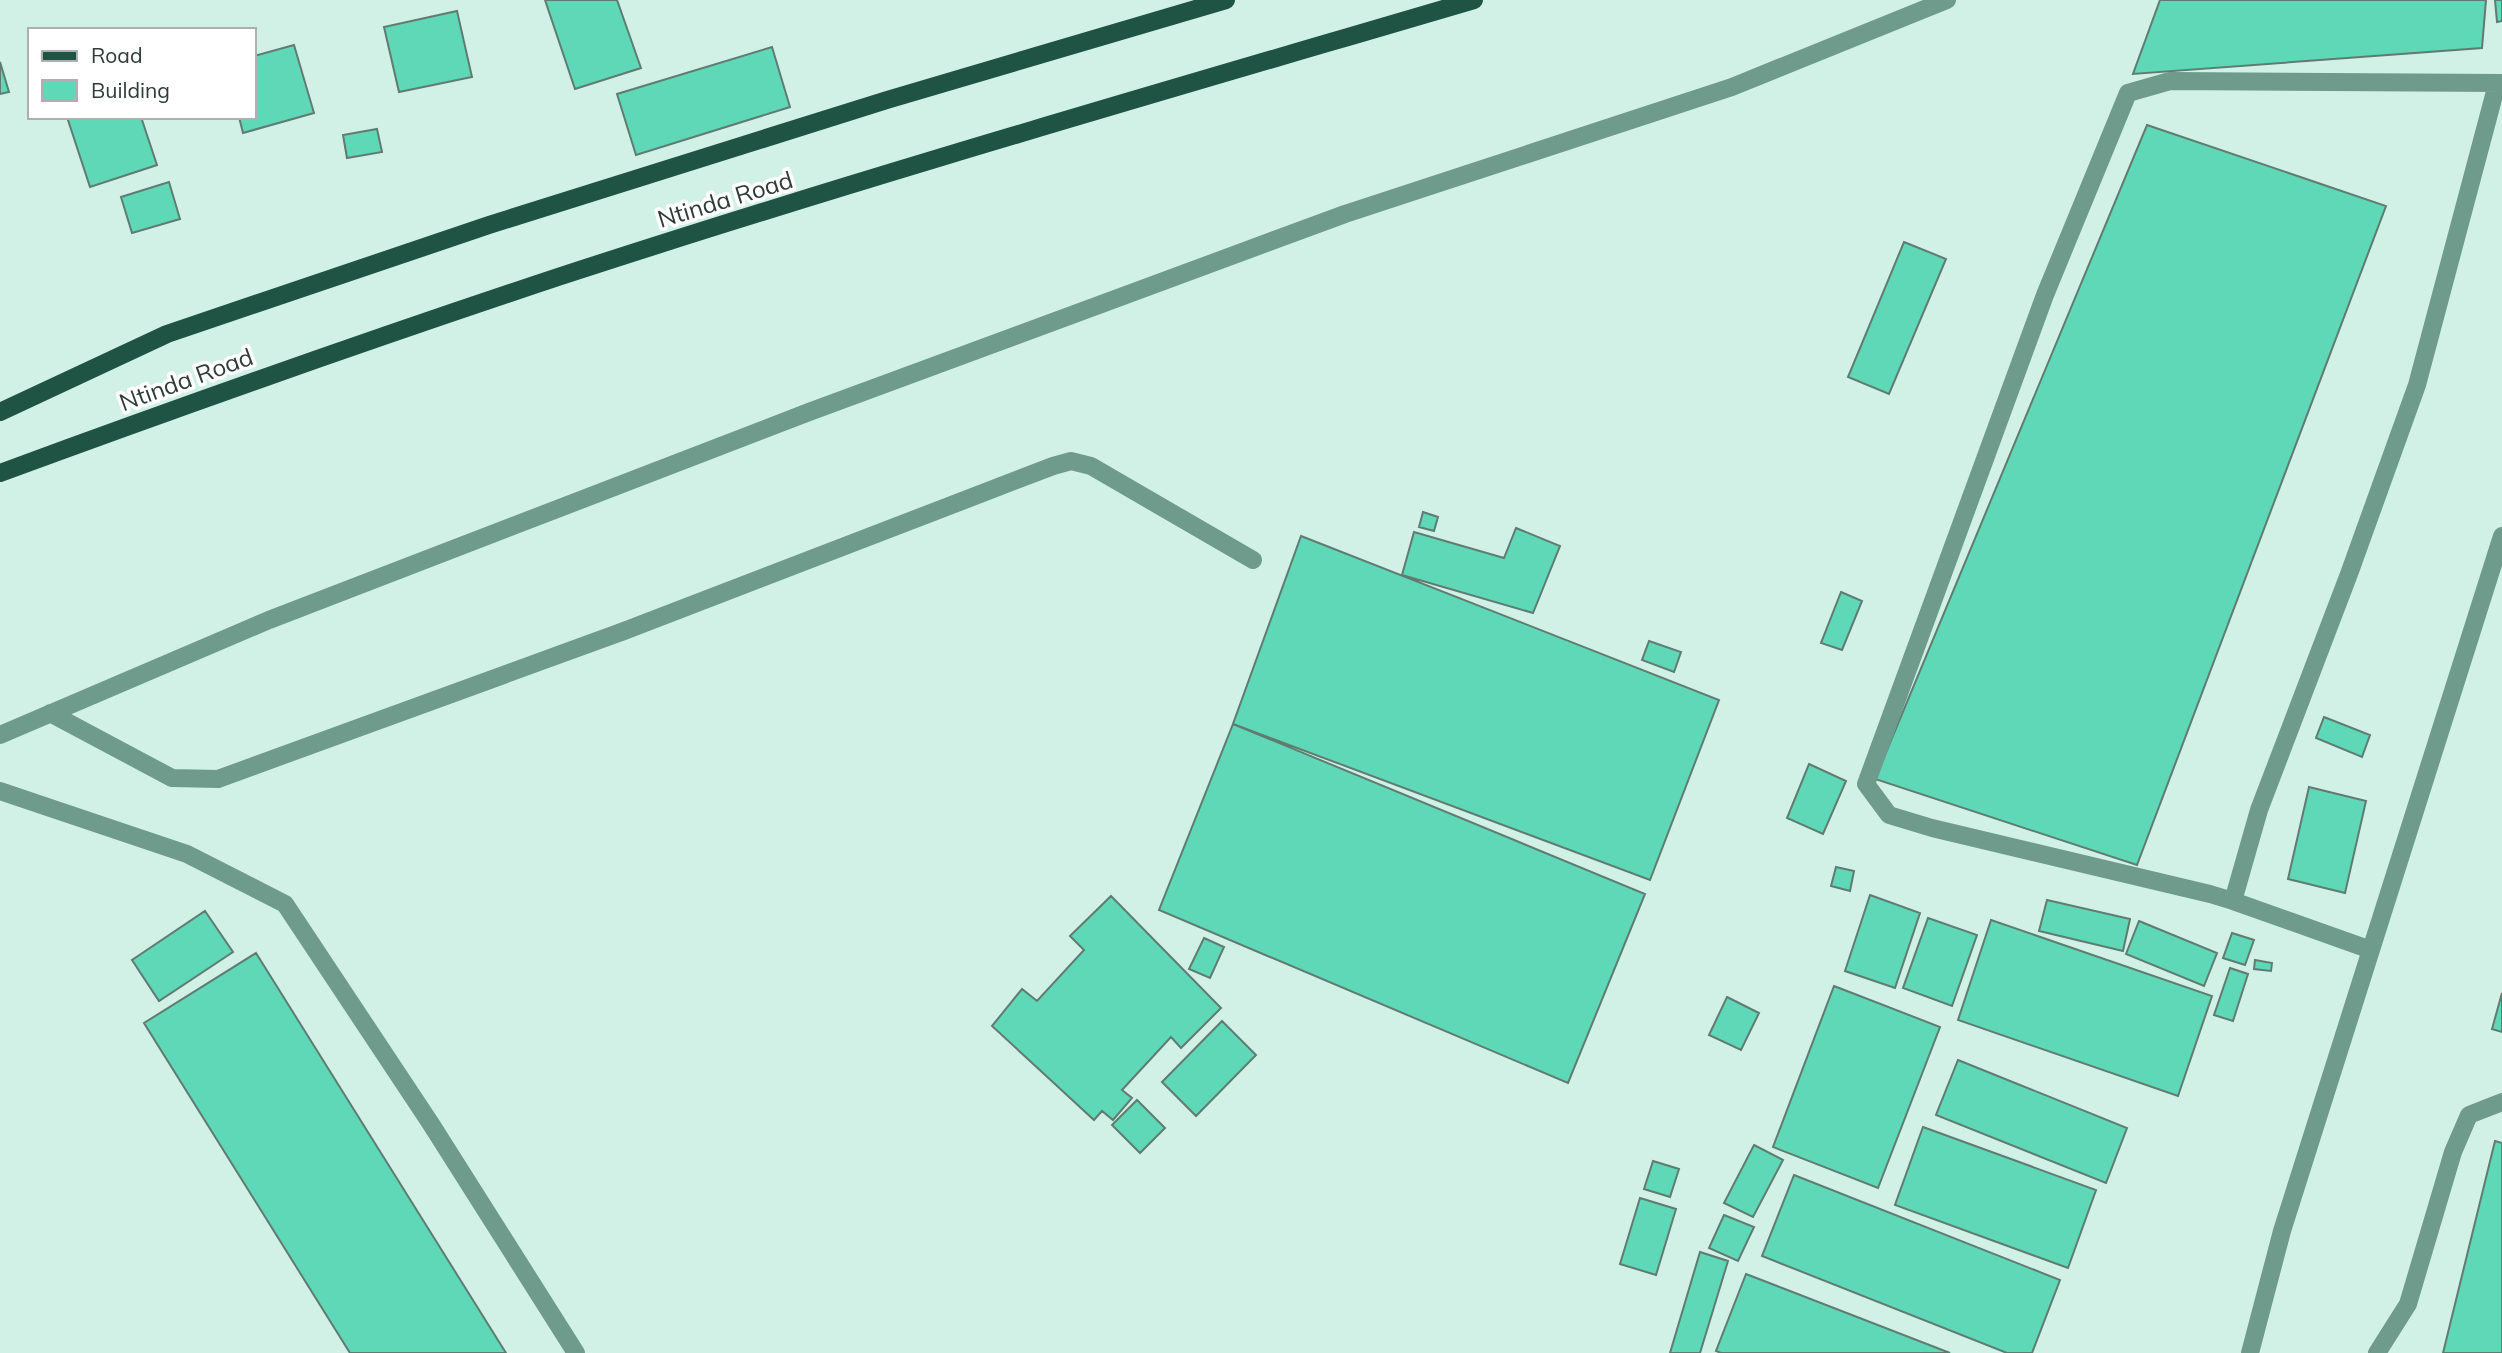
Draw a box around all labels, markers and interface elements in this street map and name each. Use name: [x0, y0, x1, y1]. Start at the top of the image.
legend: [28, 28, 256, 119]
text: Road: [91, 42, 142, 68]
text: Building: [91, 77, 170, 103]
street label: Ntinda Road: [654, 164, 796, 234]
street label: Ntinda Road: [115, 341, 257, 417]

